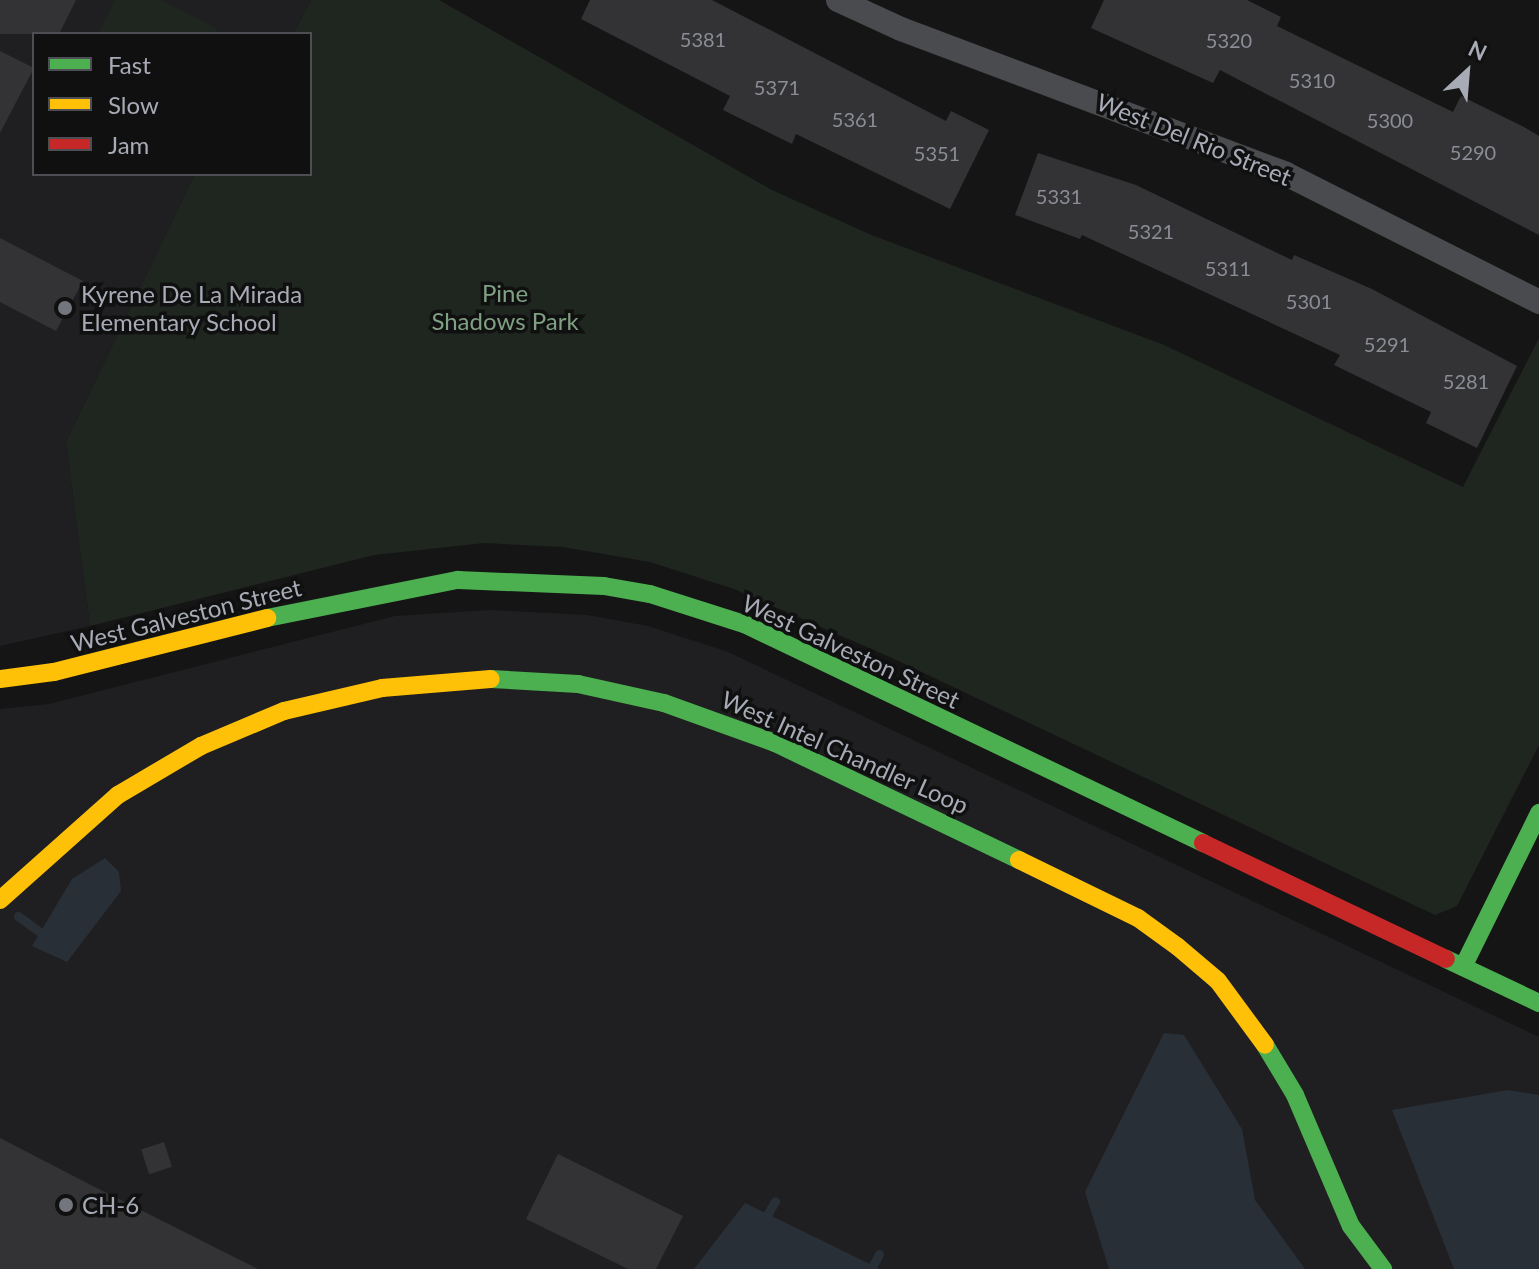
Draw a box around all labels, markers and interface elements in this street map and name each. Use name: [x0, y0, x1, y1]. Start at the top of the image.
house number: 5381: [680, 27, 726, 51]
house number: 5320: [1206, 28, 1252, 52]
legend: [32, 32, 312, 176]
north arrow: [1427, 32, 1507, 112]
text: N: [1464, 34, 1491, 66]
text: Fast: [108, 50, 151, 79]
house number: 5310: [1289, 68, 1335, 92]
house number: 5371: [754, 75, 800, 99]
street label: West Del Rio Street: [1092, 87, 1296, 191]
text: Slow: [108, 90, 159, 119]
house number: 5361: [832, 107, 878, 131]
house number: 5300: [1367, 108, 1413, 132]
text: Jam: [108, 130, 149, 159]
house number: 5290: [1450, 140, 1496, 164]
house number: 5351: [914, 141, 960, 165]
house number: 5331: [1036, 184, 1082, 208]
house number: 5321: [1128, 219, 1174, 243]
house number: 5311: [1205, 256, 1251, 280]
park label: Pine Shadows Park: [431, 279, 579, 335]
place label: Kyrene De La Mirada Elementary School: [81, 280, 302, 336]
house number: 5301: [1286, 289, 1332, 313]
marker: Kyrene De La Mirada Elementary School: [56, 299, 74, 317]
house number: 5291: [1364, 332, 1410, 356]
house number: 5281: [1443, 369, 1489, 393]
street label: West Galveston Street: [68, 572, 304, 658]
street label: West Galveston Street: [738, 588, 964, 714]
street label: West Intel Chandler Loop: [717, 684, 973, 820]
place label: CH-6: [82, 1191, 139, 1219]
marker: CH-6: [57, 1196, 75, 1214]

